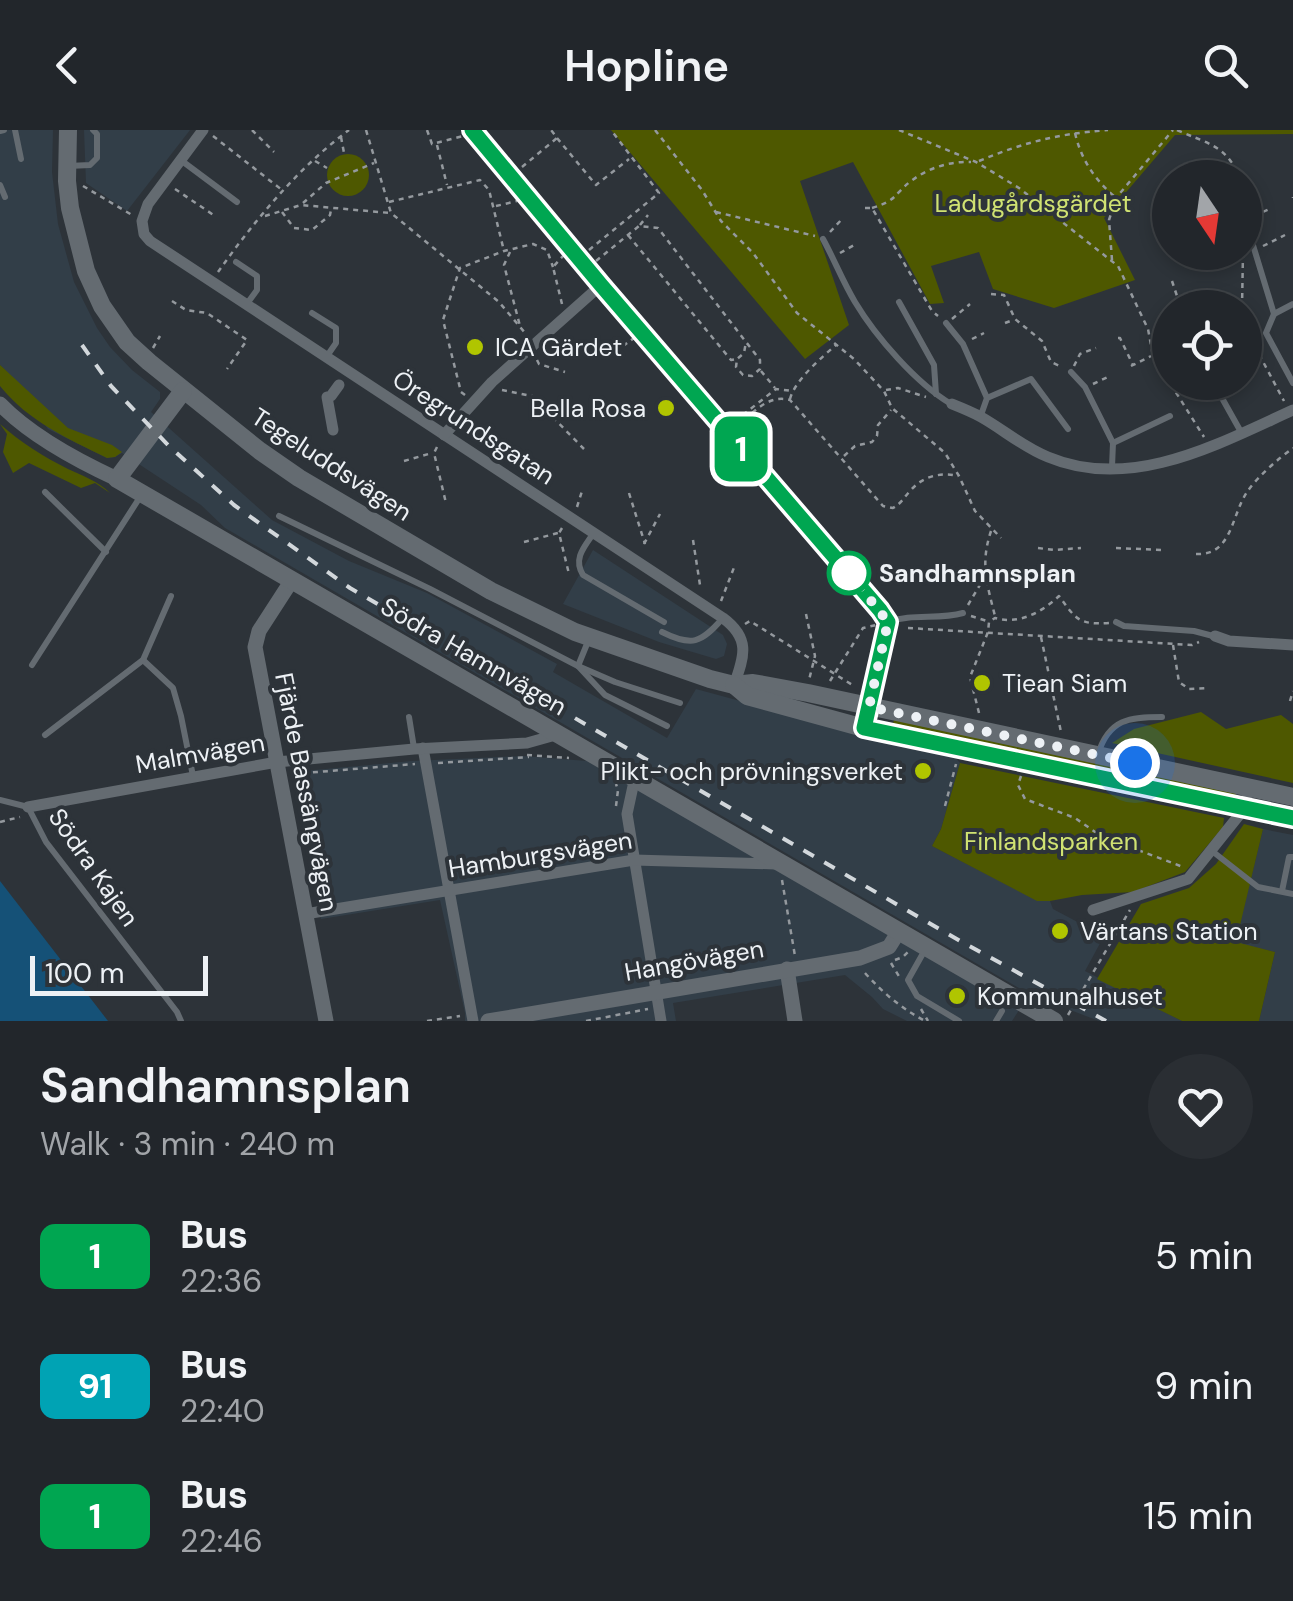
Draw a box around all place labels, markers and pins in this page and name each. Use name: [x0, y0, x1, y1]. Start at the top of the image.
place label: ICA Gärdet: [495, 331, 622, 364]
marker: ICA Gärdet: [464, 336, 486, 358]
place label: Bella Rosa: [530, 392, 646, 425]
marker: Bella Rosa: [655, 397, 677, 419]
marker: Sandhamnsplan: [828, 552, 870, 594]
place label: Sandhamnsplan: [879, 557, 1076, 590]
place label: Tiean Siam: [1002, 667, 1127, 700]
marker: Tiean Siam: [971, 672, 993, 694]
place label: Plikt- och prövningsverket: [601, 755, 903, 788]
marker: Plikt- och prövningsverket: [912, 760, 934, 782]
place label: Värtans Station: [1080, 915, 1258, 948]
marker: Värtans Station: [1049, 920, 1071, 942]
place label: Kommunalhuset: [977, 980, 1163, 1013]
marker: Kommunalhuset: [946, 985, 968, 1007]

